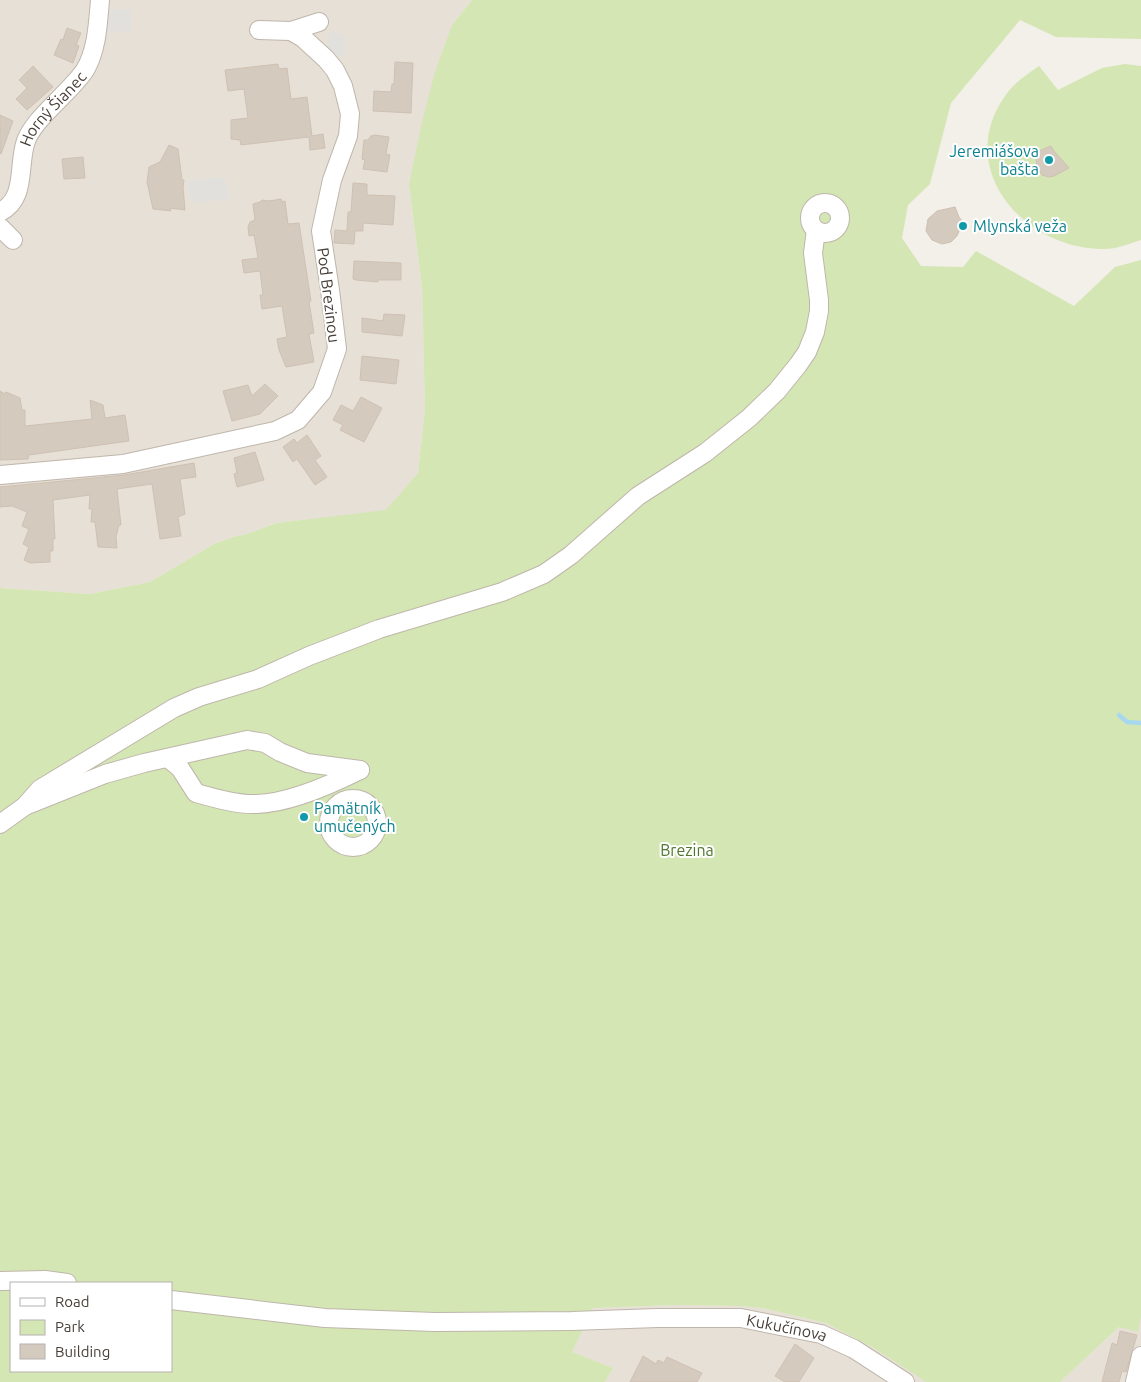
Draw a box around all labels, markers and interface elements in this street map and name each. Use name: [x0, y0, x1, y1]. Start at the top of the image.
street label: Horný Šianec: [16, 67, 90, 148]
place label: Jeremiášova bašta: [949, 142, 1039, 178]
marker: Jeremiášova bašta: [1043, 154, 1055, 166]
place label: Mlynská veža: [973, 217, 1067, 235]
marker: Mlynská veža: [957, 220, 969, 232]
street label: Pod Brezinou: [314, 246, 344, 344]
place label: Pamätník umučených: [314, 799, 396, 835]
marker: Pamätník umučených: [298, 811, 310, 823]
park label: Brezina: [660, 841, 714, 859]
legend: [10, 1282, 172, 1372]
text: Road: [55, 1293, 90, 1310]
street label: Kukučínova: [745, 1310, 830, 1345]
text: Park: [55, 1318, 85, 1335]
text: Building: [55, 1343, 110, 1360]

